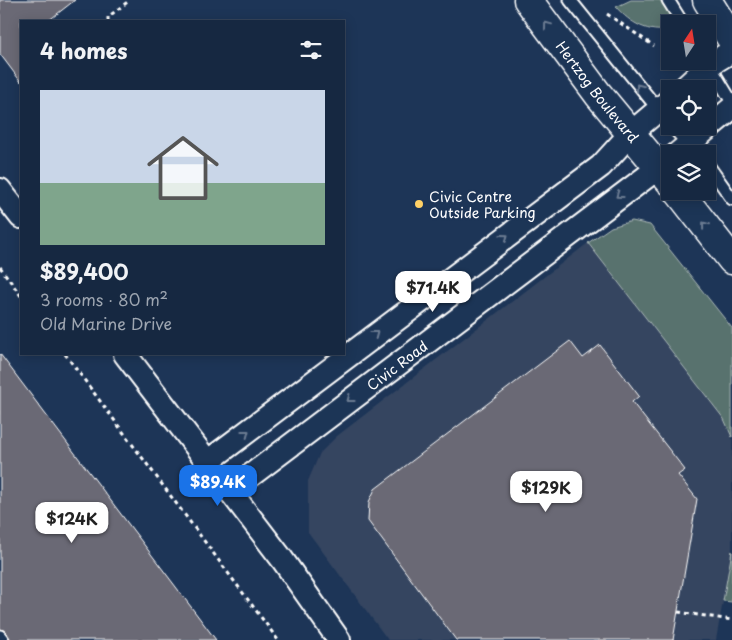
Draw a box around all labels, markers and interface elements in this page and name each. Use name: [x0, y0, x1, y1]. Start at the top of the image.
north arrow: [661, 15, 716, 70]
map controls: [661, 15, 716, 200]
one-way arrow: [544, 22, 554, 31]
text: 4 homes: [40, 34, 127, 66]
icon: filters: [297, 36, 325, 64]
street label: Hertzog Boulevard: [551, 36, 644, 147]
button: locate: [661, 80, 716, 135]
one-way arrow: [636, 84, 644, 93]
icon: home: [138, 123, 228, 213]
button: layers: [661, 145, 716, 200]
place label: Civic Centre Outside Parking: [429, 186, 536, 223]
one-way arrow: [616, 189, 625, 198]
marker: Civic Centre Outside Parking: [413, 198, 425, 210]
one-way arrow: [702, 222, 711, 231]
one-way arrow: [499, 234, 509, 243]
text: $89,400: [40, 255, 129, 287]
pin: $71.4K: [392, 270, 474, 313]
text: $71.4K: [406, 275, 460, 299]
text: 3 rooms · 80 m²: [40, 287, 168, 311]
text: Old Marine Drive: [40, 311, 172, 335]
one-way arrow: [369, 332, 378, 340]
street label: Civic Road: [362, 335, 432, 395]
one-way arrow: [347, 393, 356, 401]
one-way arrow: [240, 430, 249, 438]
pin: $89.4K: [177, 464, 259, 507]
text: $89.4K: [190, 469, 246, 493]
pin: $129K: [511, 470, 581, 513]
text: $129K: [521, 475, 571, 499]
pin: $124K: [37, 502, 107, 544]
text: $124K: [46, 506, 98, 530]

